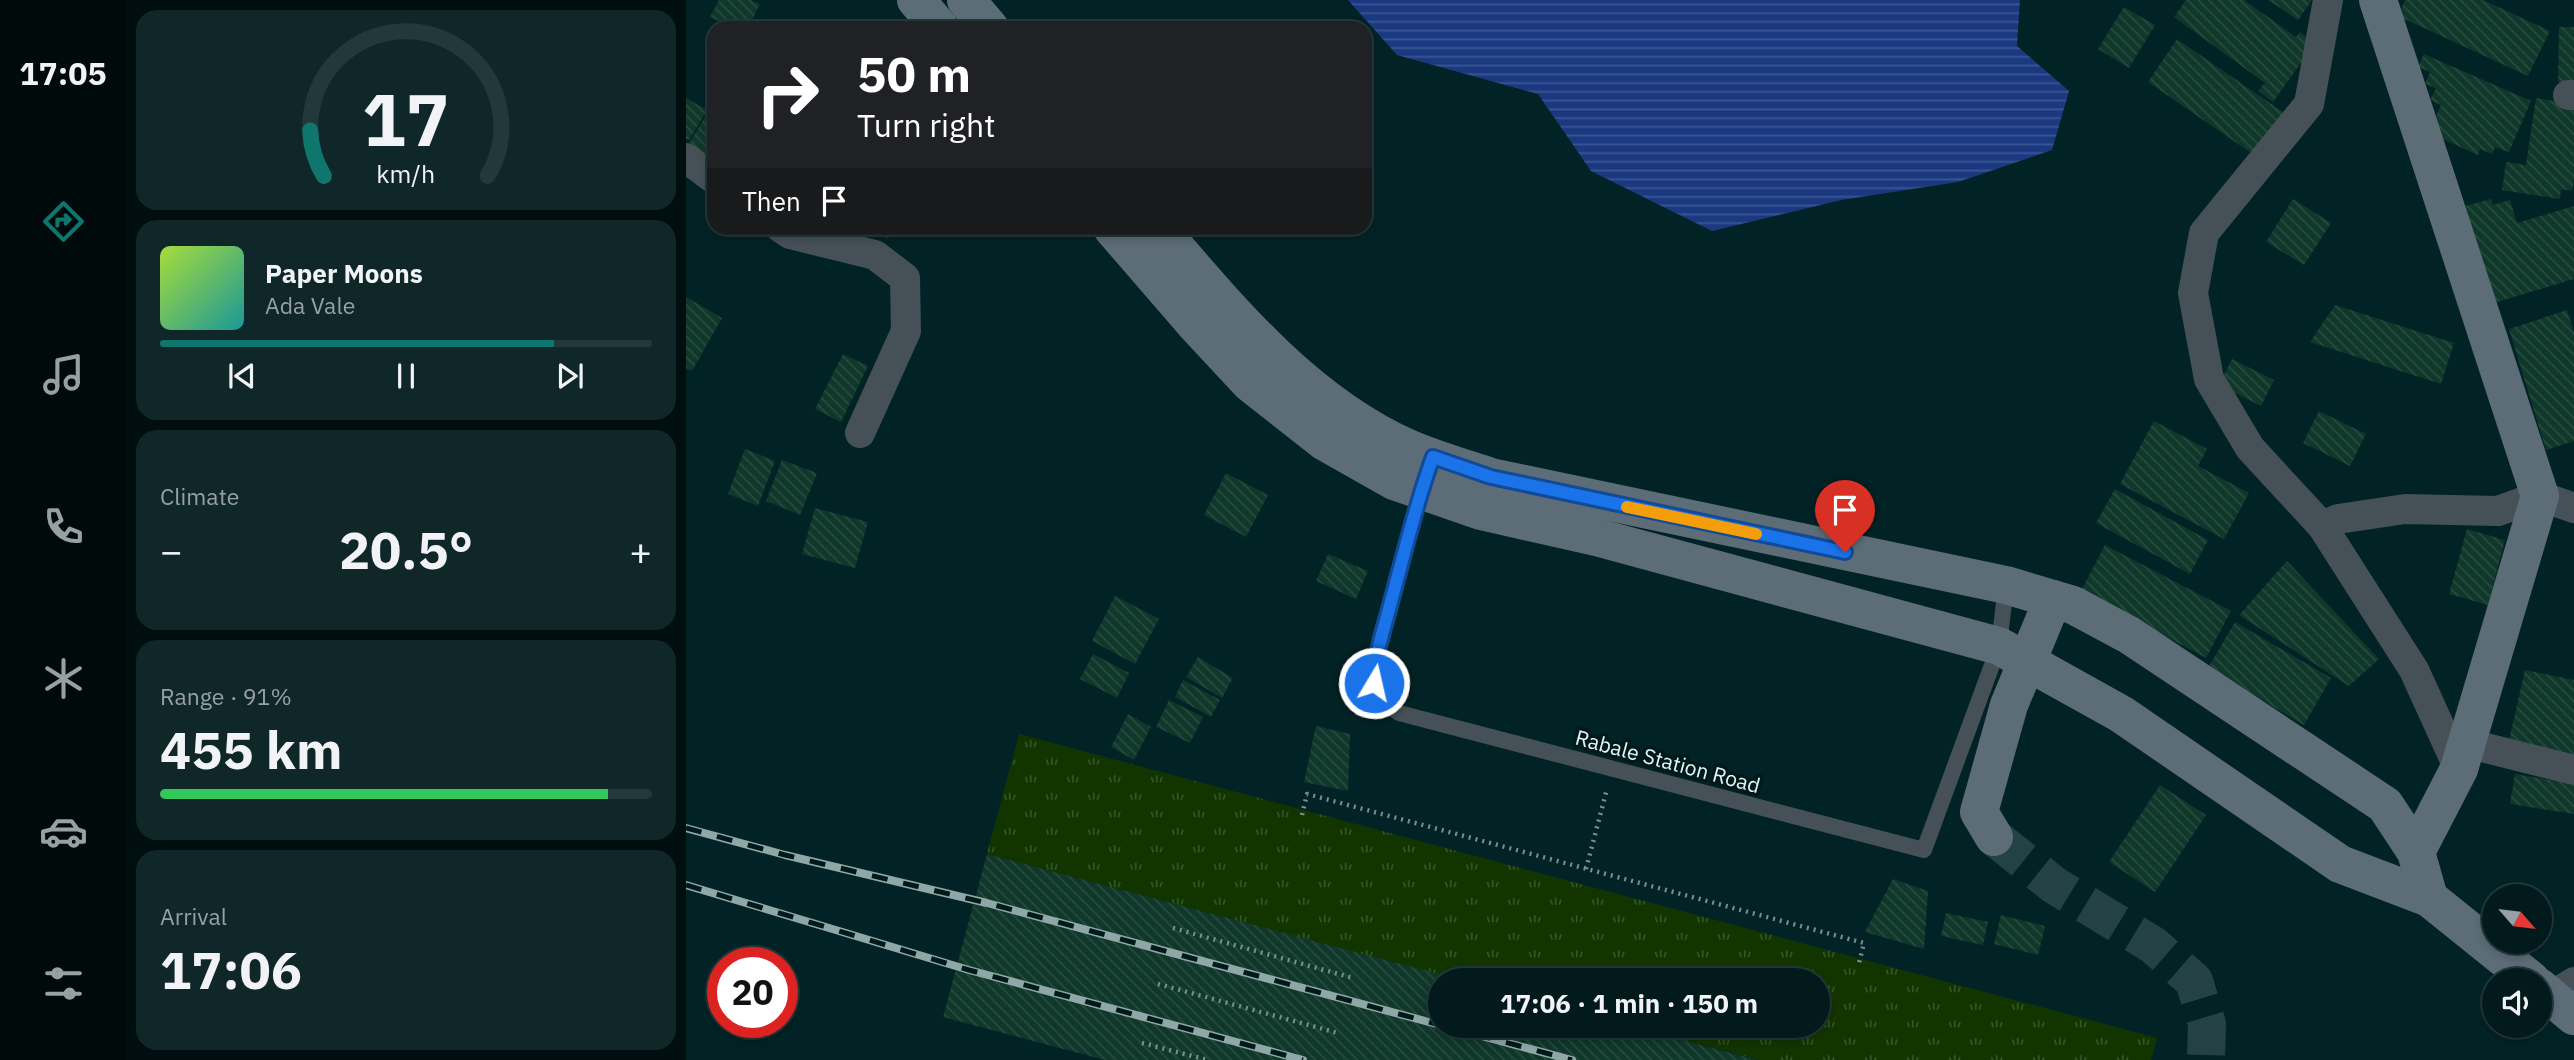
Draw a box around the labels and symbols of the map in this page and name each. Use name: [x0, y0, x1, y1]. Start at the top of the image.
pin: [1815, 480, 1875, 552]
position arrow: [1337, 646, 1411, 720]
street label: Rabale Station Road: [1572, 723, 1764, 799]
north arrow: [2482, 884, 2552, 954]
speed limit sign: 20: [707, 947, 798, 1038]

